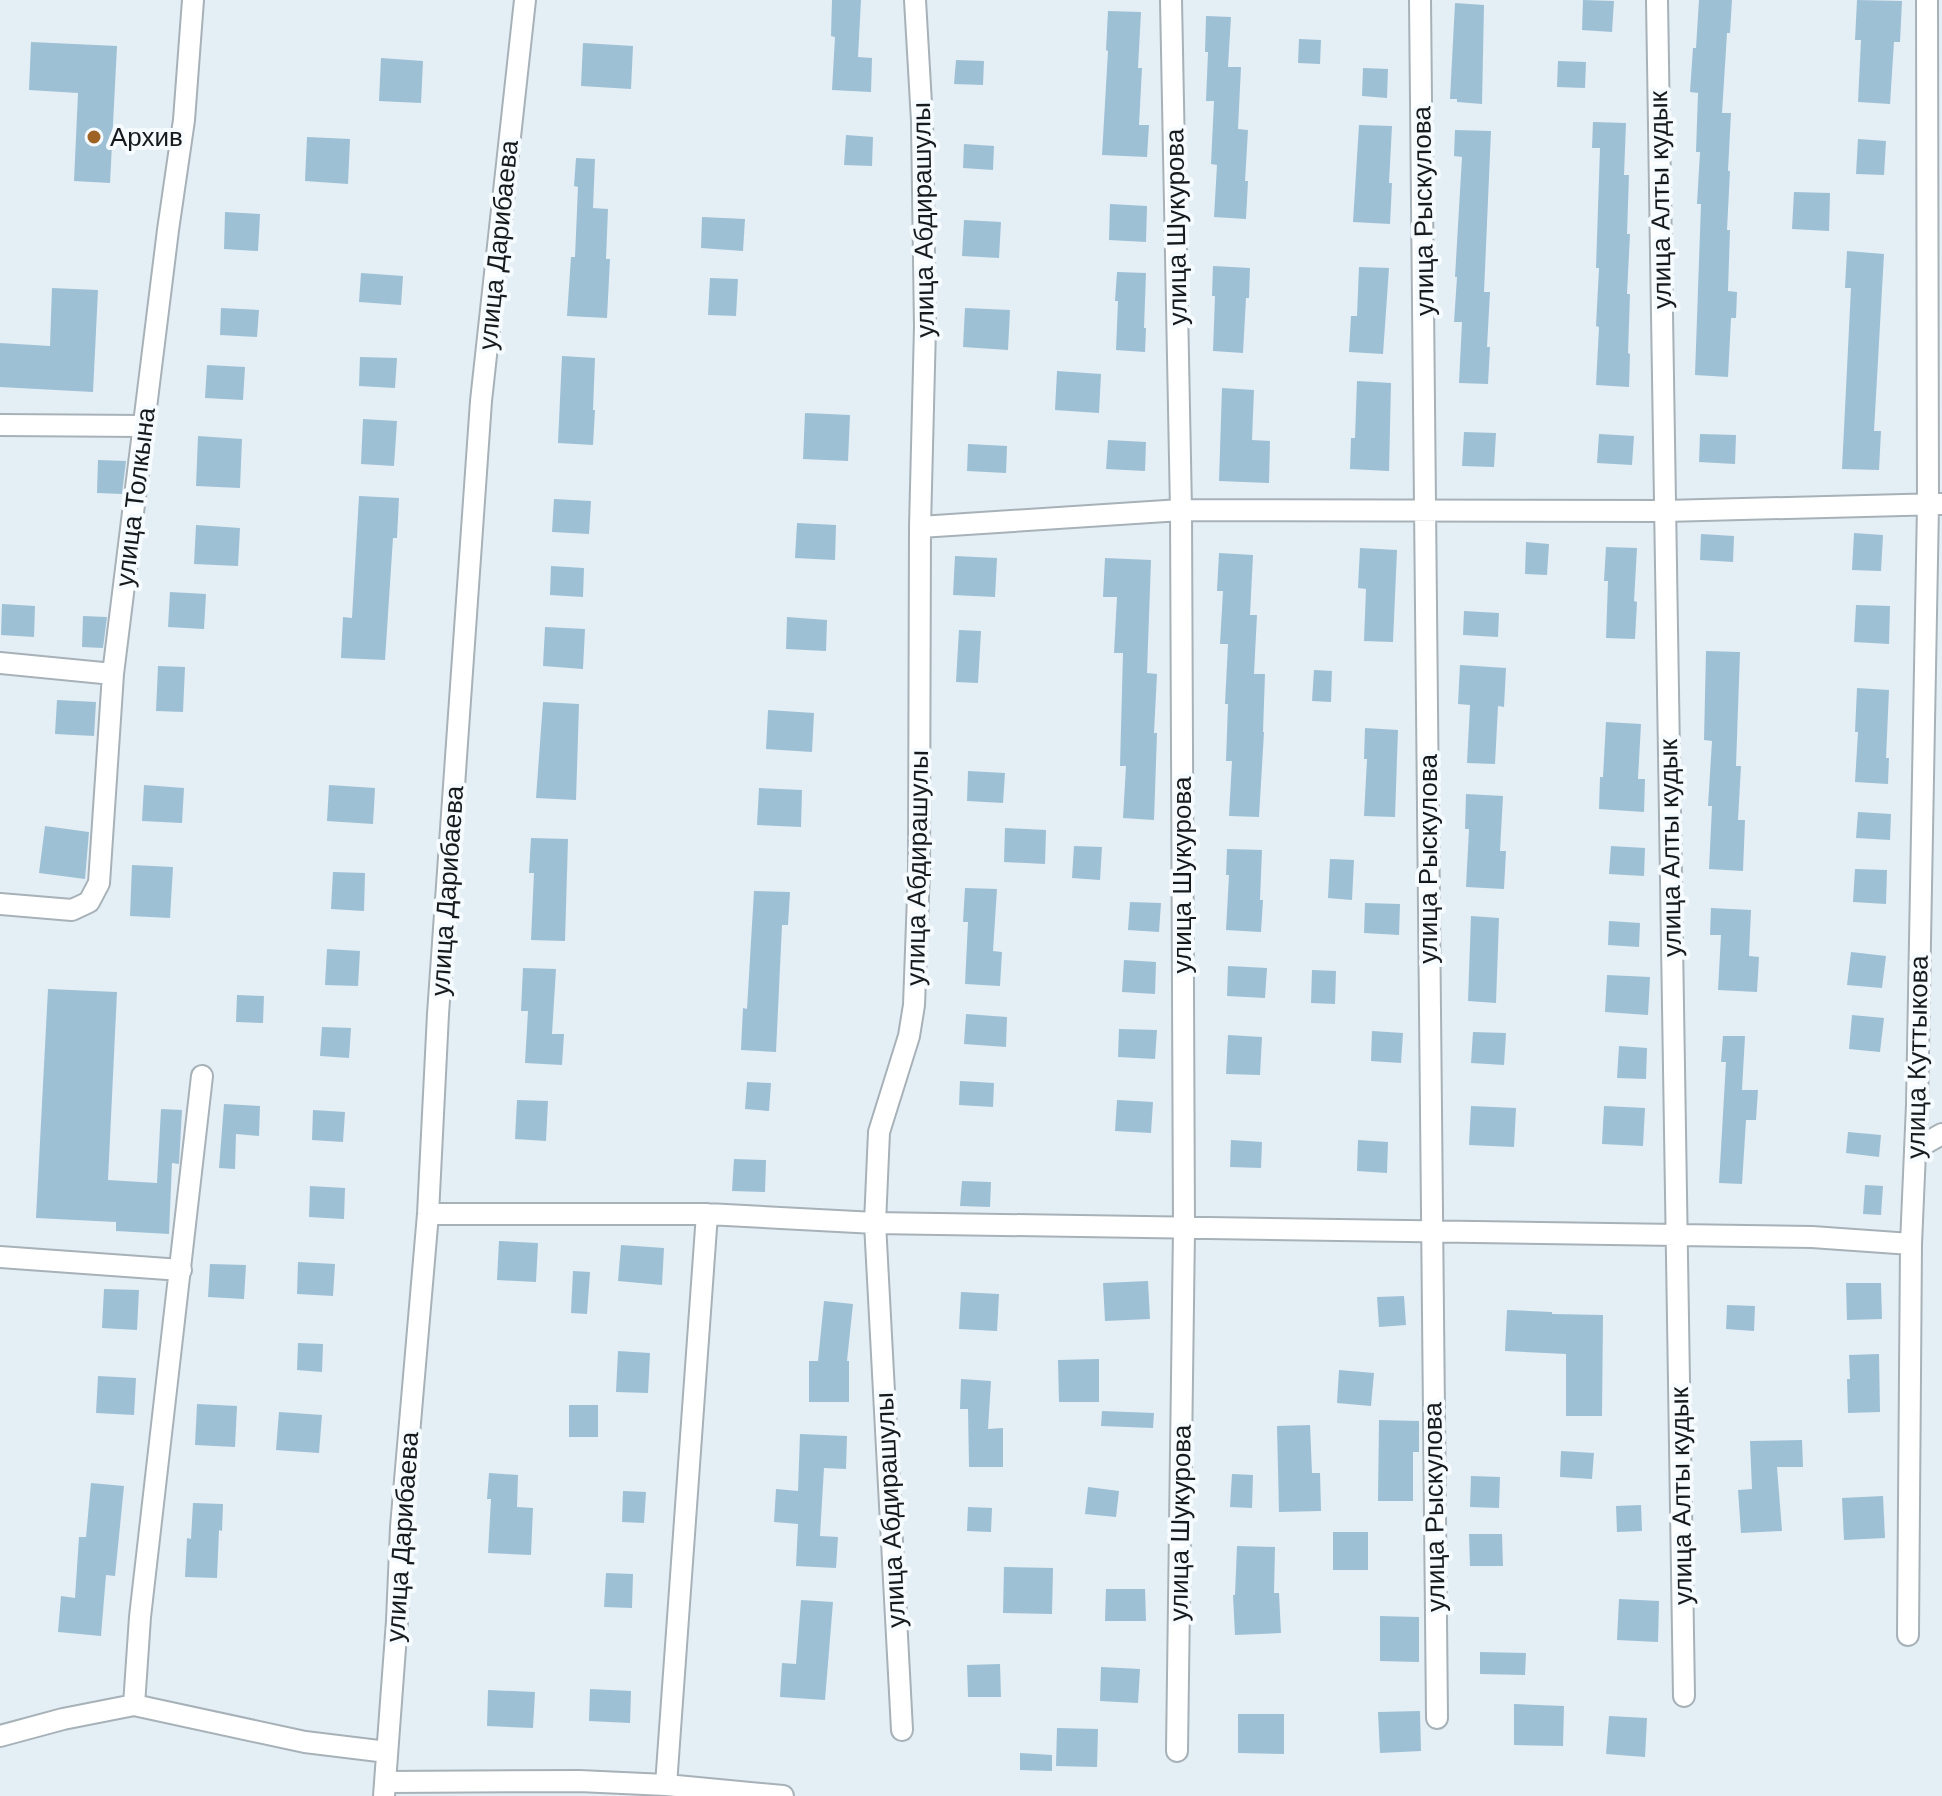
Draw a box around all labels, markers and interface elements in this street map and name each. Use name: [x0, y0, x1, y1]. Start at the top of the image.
street label: улица Алты кудык: [1643, 90, 1677, 309]
street label: улица Абдирашулы: [906, 102, 940, 338]
street label: улица Рыскулова: [1406, 105, 1440, 316]
place label: Архив: [110, 122, 183, 152]
marker: Архив: [85, 128, 103, 146]
street label: улица Шукурова: [1159, 128, 1193, 326]
street label: улица Дарибаева: [472, 138, 524, 351]
street label: улица Толкына: [109, 405, 161, 588]
street label: улица Алты кудык: [1653, 738, 1687, 957]
street label: улица Абдирашулы: [900, 750, 934, 986]
street label: улица Рыскулова: [1413, 754, 1443, 964]
street label: улица Шукурова: [1167, 776, 1197, 973]
street label: улица Дарибаева: [425, 784, 469, 997]
street label: улица Куттыкова: [1900, 954, 1934, 1159]
street label: улица Алты кудык: [1664, 1386, 1698, 1605]
street label: улица Абдирашулы: [869, 1392, 911, 1628]
street label: улица Рыскулова: [1417, 1401, 1451, 1612]
street label: улица Шукурова: [1163, 1424, 1197, 1622]
street label: улица Дарибаева: [380, 1430, 424, 1643]

